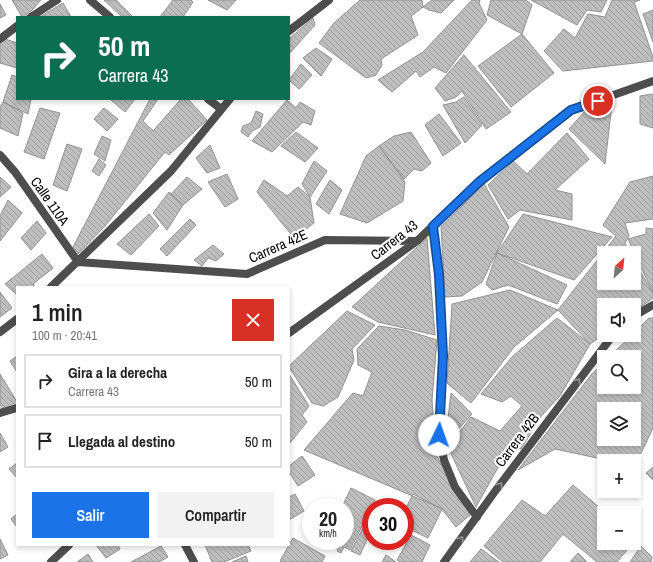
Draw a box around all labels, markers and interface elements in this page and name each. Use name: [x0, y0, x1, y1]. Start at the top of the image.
text: 50 m: [98, 27, 150, 65]
icon: right: [32, 32, 84, 84]
text: Carrera 43: [98, 63, 169, 88]
pin: [581, 84, 615, 118]
icon: arrive: [587, 90, 609, 112]
street label: Calle 110A: [27, 173, 73, 229]
street label: Carrera 43: [367, 216, 421, 264]
street label: Carrera 42E: [246, 225, 310, 267]
north arrow: [597, 246, 641, 290]
map controls: [597, 246, 641, 550]
text: 1 min: [32, 296, 83, 328]
button: sound: [597, 298, 641, 342]
button: close: [232, 299, 274, 341]
text: 100 m · 20:41: [32, 327, 97, 344]
button: search: [597, 350, 641, 394]
text: Gira a la derecha: [68, 362, 167, 383]
icon: right: [34, 370, 56, 392]
text: 50 m: [245, 371, 272, 392]
one-way arrow: [573, 379, 580, 386]
text: Carrera 43: [68, 383, 119, 400]
button: layers: [597, 402, 641, 446]
street label: Carrera 42B: [491, 409, 543, 470]
position arrow: [418, 414, 460, 456]
icon: arrive: [34, 430, 56, 452]
text: Llegada al destino: [68, 431, 175, 452]
text: 50 m: [245, 431, 272, 452]
button: +: [597, 454, 641, 498]
one-way arrow: [495, 482, 503, 489]
button: Salir: [32, 492, 149, 538]
button: Compartir: [157, 492, 274, 538]
speed limit sign: 30: [362, 498, 414, 550]
text: 20: [319, 505, 337, 532]
button: −: [597, 506, 641, 550]
text: km/h: [319, 527, 337, 540]
one-way arrow: [456, 537, 463, 544]

